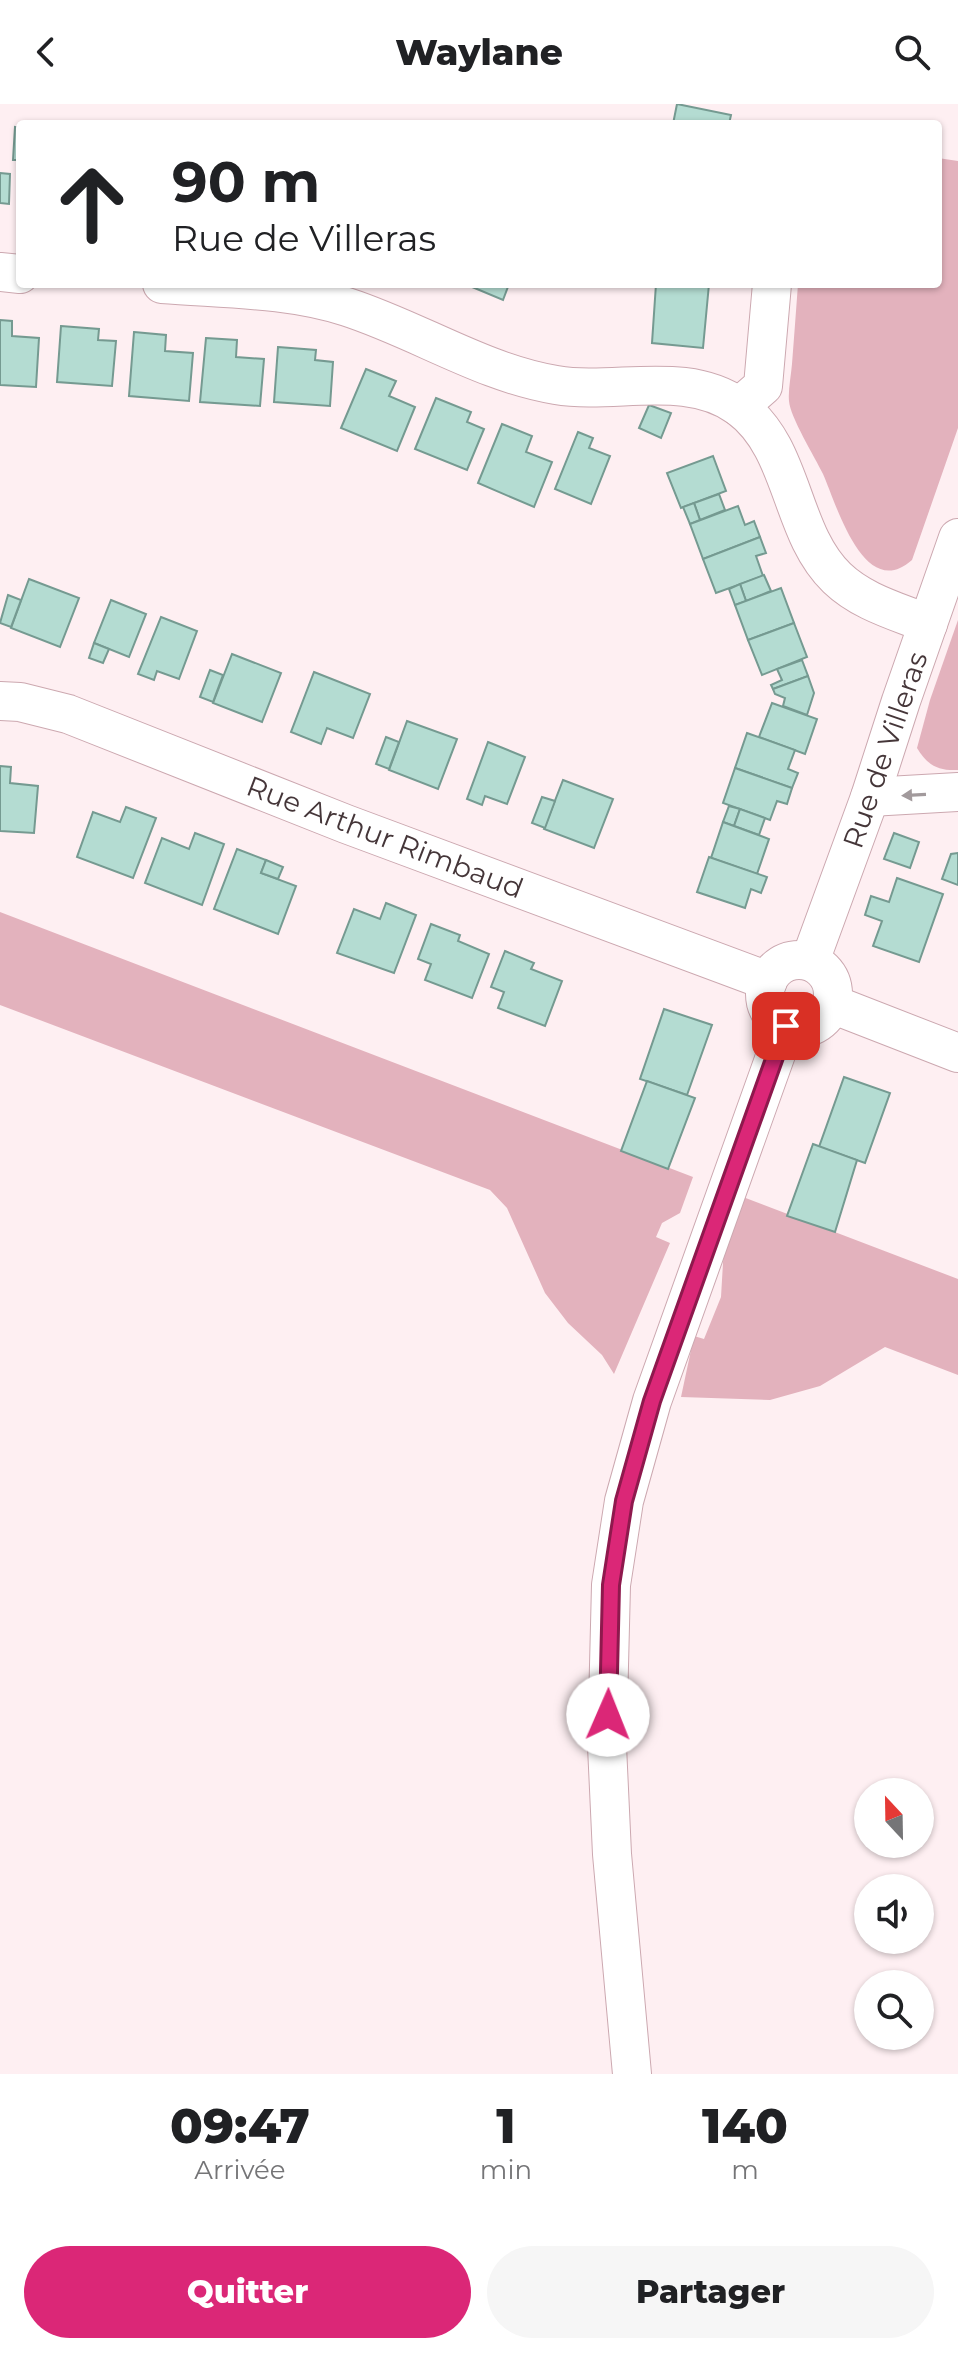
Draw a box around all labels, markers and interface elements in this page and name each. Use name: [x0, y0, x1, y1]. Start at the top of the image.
icon: back: [24, 30, 68, 74]
text: Waylane: [395, 30, 563, 74]
icon: search: [890, 30, 934, 74]
text: 90 m: [172, 148, 320, 216]
icon: ahead: [40, 152, 144, 256]
text: Rue de Villeras: [172, 216, 436, 260]
street label: Rue de Villeras: [835, 647, 935, 853]
street label: Rue Arthur Rimbaud: [242, 769, 528, 905]
one-way arrow: [901, 789, 926, 802]
pin: [752, 992, 820, 1060]
icon: arrive: [764, 1004, 808, 1048]
position arrow: [566, 1673, 650, 1757]
north arrow: [854, 1778, 934, 1858]
map controls: [854, 1778, 934, 2050]
button: sound: [854, 1874, 934, 1954]
button: search: [854, 1970, 934, 2050]
text: 09:47: [170, 2097, 310, 2155]
text: 1: [496, 2097, 516, 2155]
text: 140: [702, 2097, 788, 2155]
text: Arrivée: [194, 2154, 286, 2186]
text: min: [480, 2154, 532, 2186]
text: m: [731, 2154, 759, 2186]
button: Quitter: [24, 2246, 471, 2338]
button: Partager: [487, 2246, 934, 2338]

